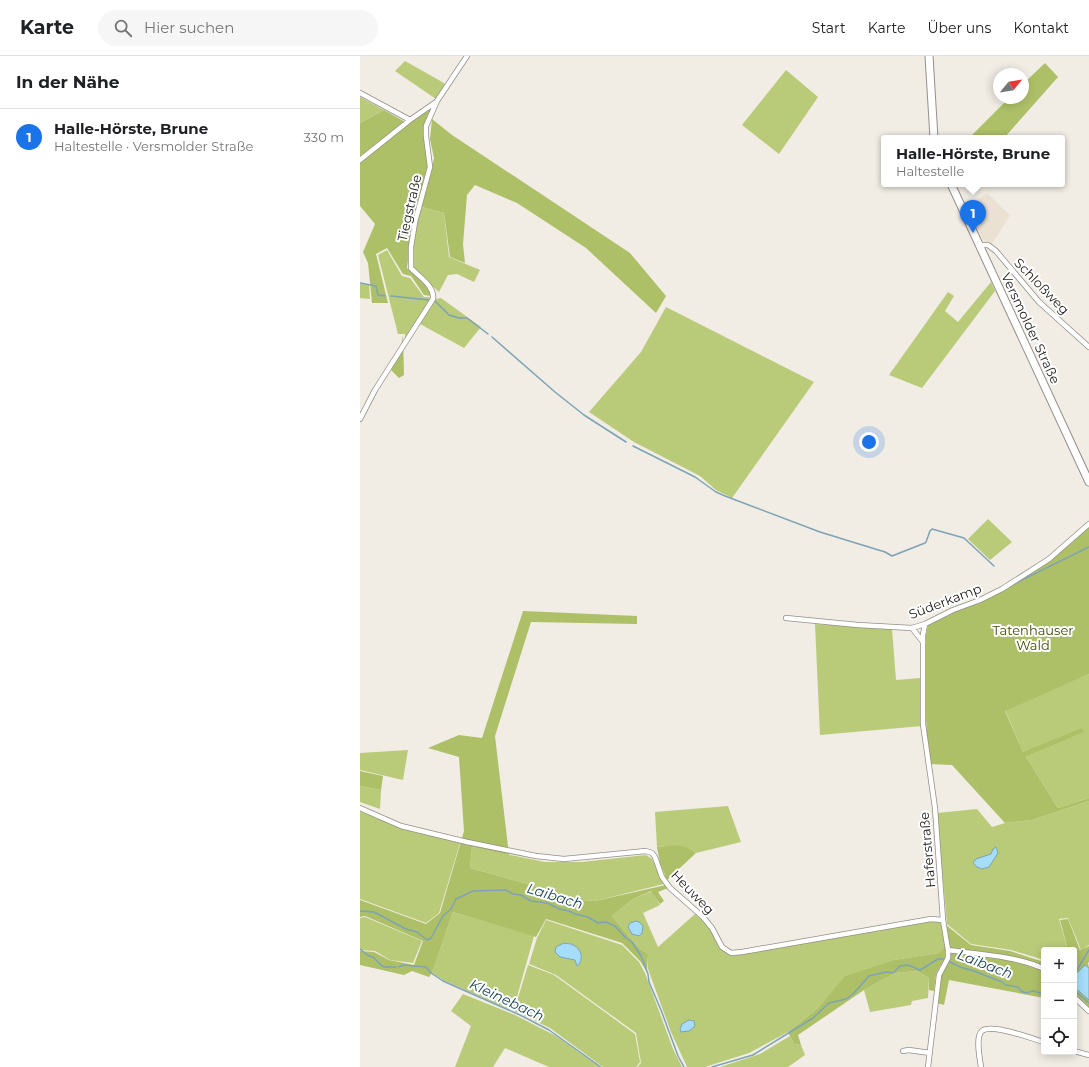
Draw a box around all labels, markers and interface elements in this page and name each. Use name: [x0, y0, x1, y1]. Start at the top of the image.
search box: [98, 10, 378, 46]
text: Karte: [20, 16, 74, 39]
icon: search: [112, 17, 134, 39]
text: Hier suchen: [144, 18, 234, 37]
text: Start: [812, 19, 846, 37]
text: Karte: [868, 19, 905, 37]
text: Über uns: [927, 19, 991, 37]
text: Kontakt: [1013, 19, 1069, 37]
north arrow: [993, 68, 1029, 104]
text: In der Nähe: [16, 72, 120, 92]
text: Halle-Hörste, Brune: [54, 119, 208, 138]
text: 1: [26, 129, 32, 145]
text: 330 m: [304, 129, 344, 145]
popup: [881, 135, 1065, 187]
text: Haltestelle · Versmolder Straße: [54, 138, 253, 154]
text: Halle-Hörste, Brune: [896, 144, 1050, 163]
text: Haltestelle: [896, 163, 964, 179]
street label: Tiegstraße: [394, 173, 425, 243]
pin: 1: [960, 200, 986, 233]
street label: Schloßweg: [1011, 254, 1073, 318]
street label: Versmolder Straße: [998, 270, 1064, 386]
your location: [859, 432, 879, 452]
street label: Süderkamp: [906, 580, 984, 622]
park label: Tatenhauser Wald: [992, 622, 1074, 653]
street label: Haferstraße: [916, 811, 938, 889]
street label: Heuweg: [668, 867, 718, 917]
water label: Laibach: [525, 879, 585, 913]
water label: Laibach: [955, 945, 1015, 983]
map controls: [1041, 947, 1077, 1055]
button: +: [1041, 947, 1077, 983]
water label: Kleinebach: [467, 975, 547, 1025]
button: −: [1041, 983, 1077, 1019]
button: locate: [1041, 1019, 1077, 1055]

